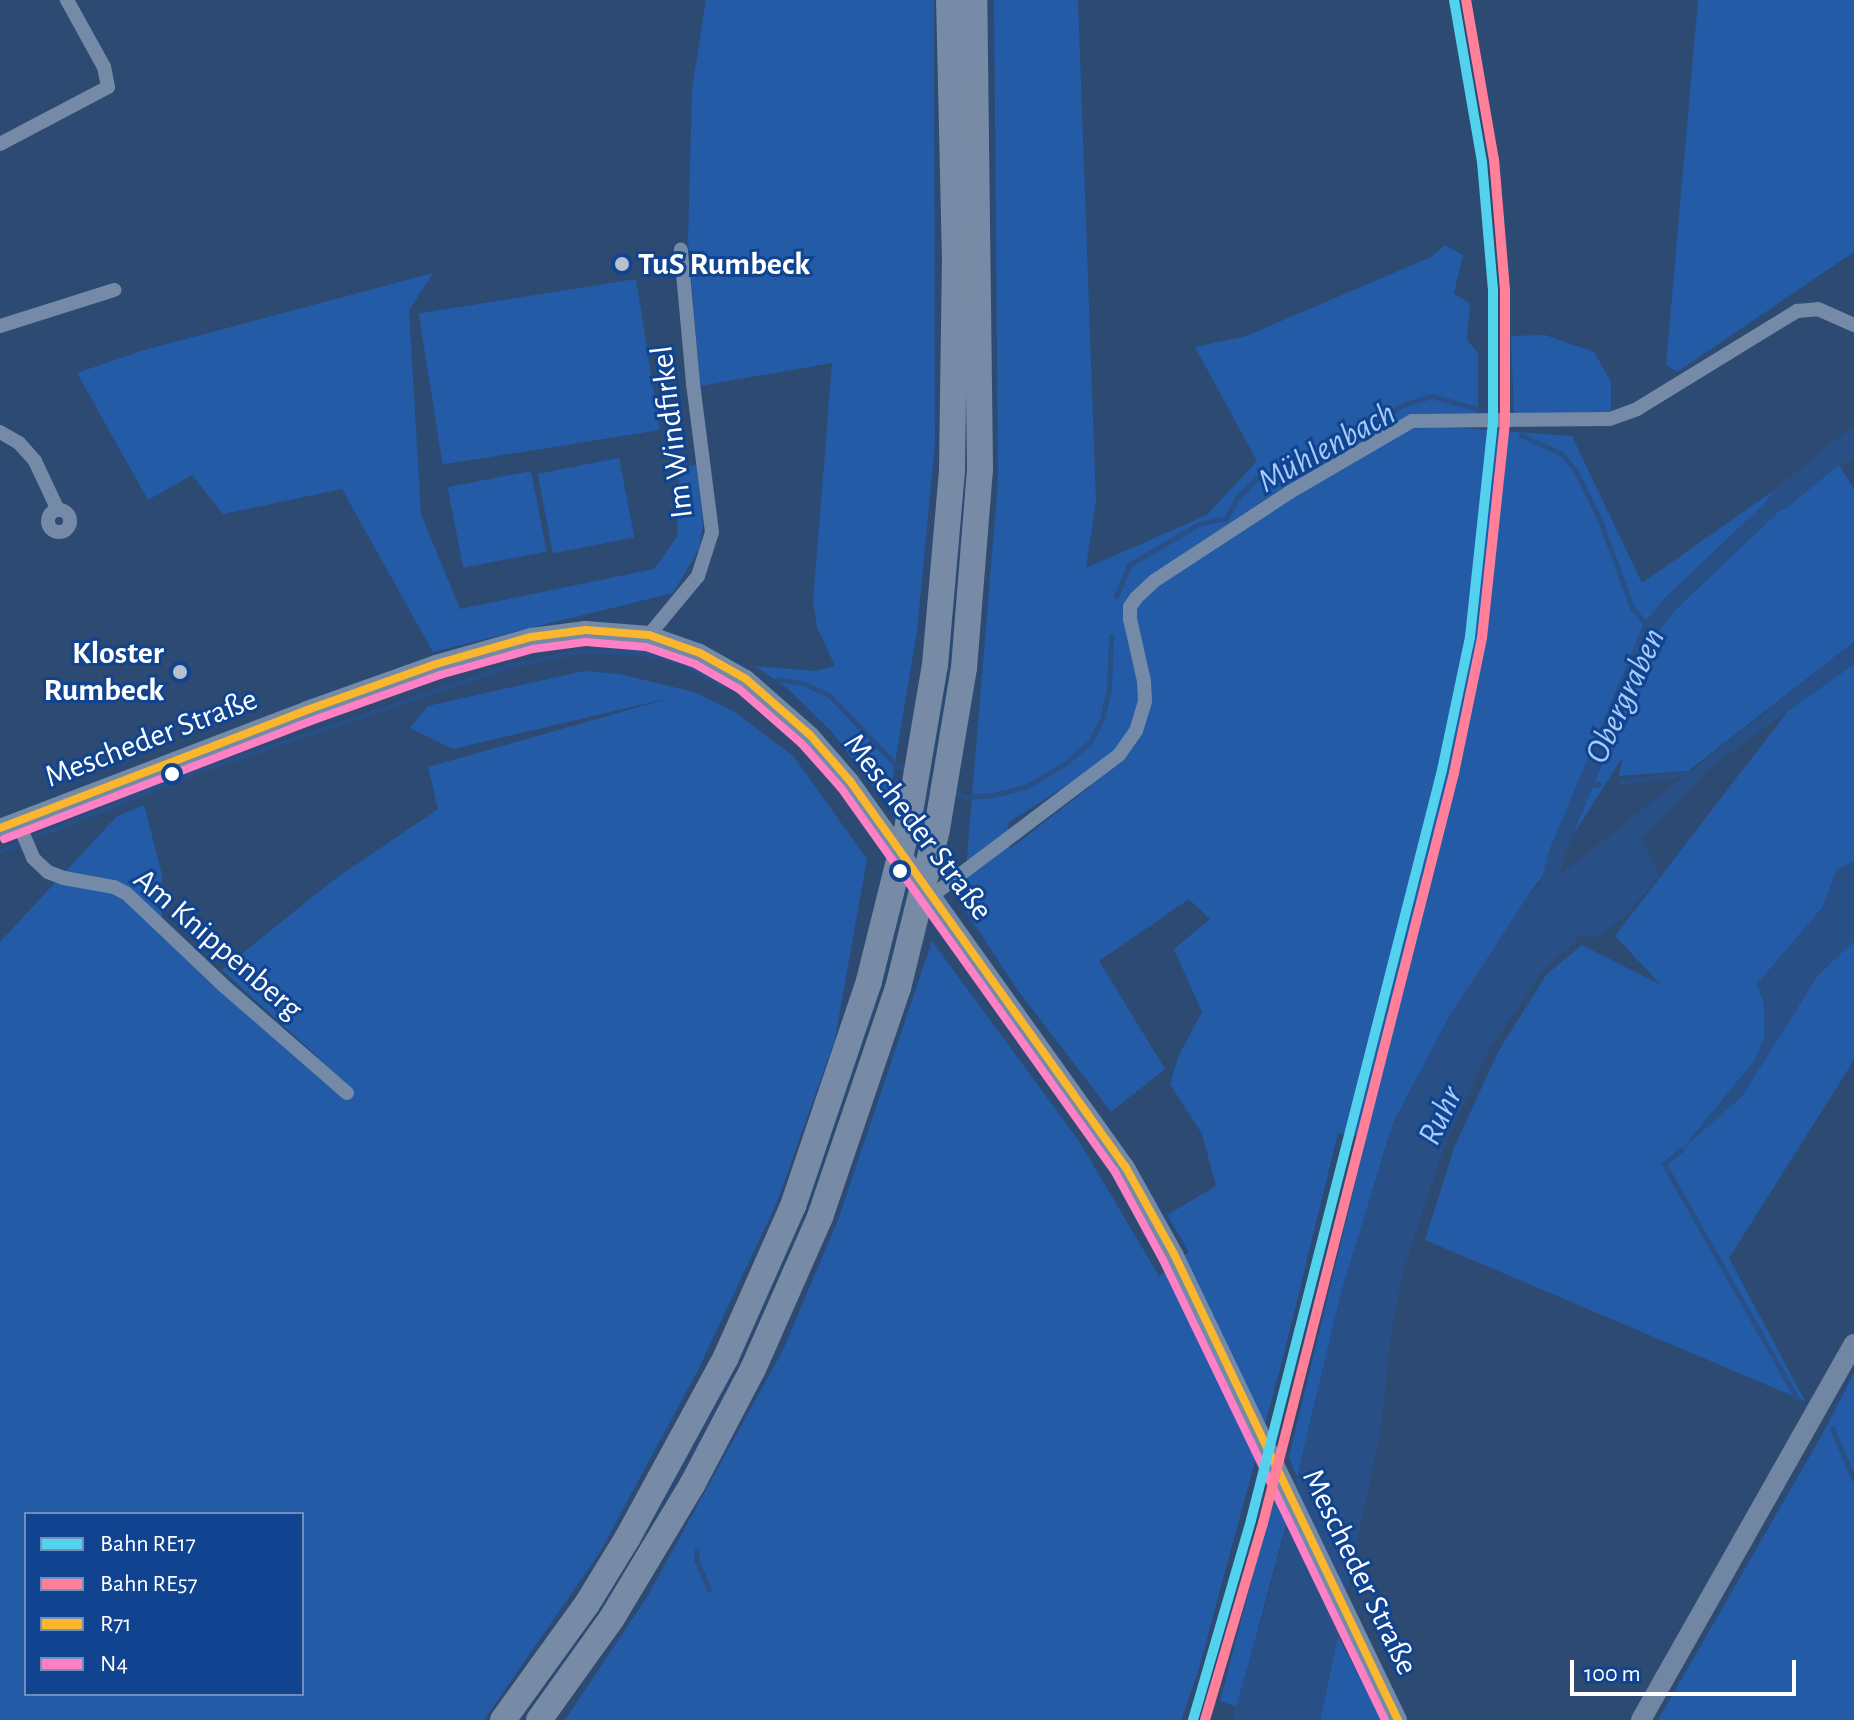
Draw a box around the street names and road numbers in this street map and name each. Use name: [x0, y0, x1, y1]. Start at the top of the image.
street label: Im Windfirkel: [642, 344, 702, 520]
street label: Mescheder Straße: [39, 680, 263, 796]
street label: Mescheder Straße: [835, 726, 1001, 928]
street label: Am Knippenberg: [126, 860, 310, 1028]
street label: Mescheder Straße: [1294, 1463, 1426, 1681]

